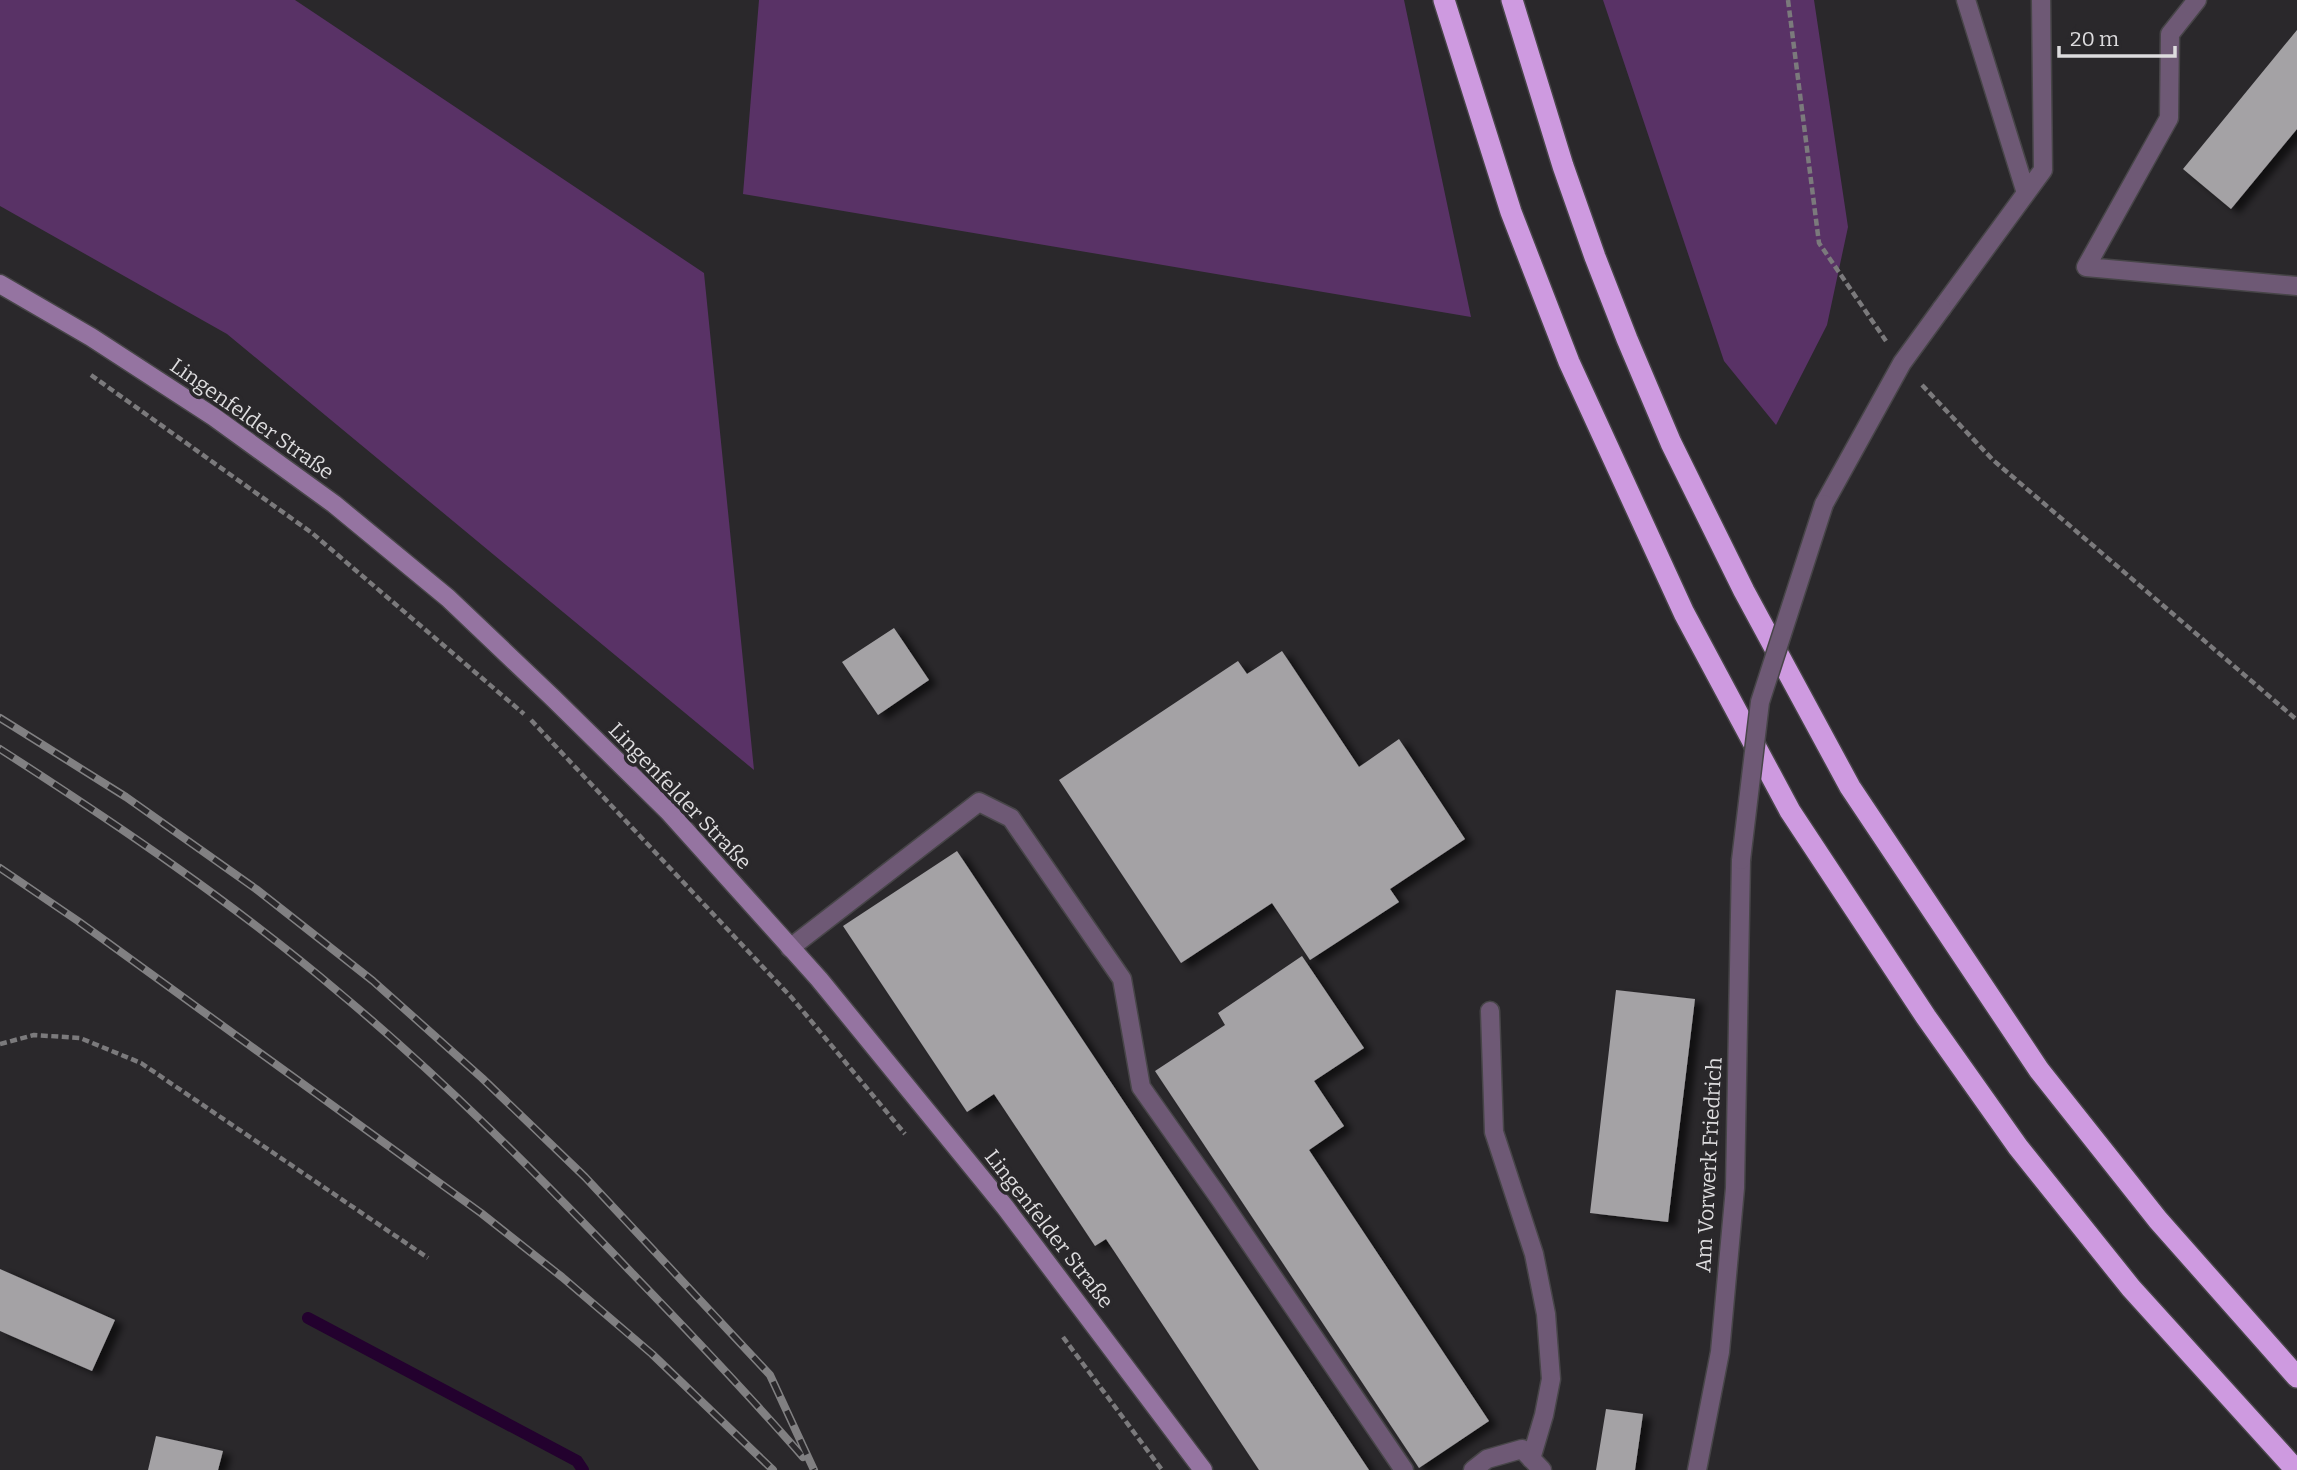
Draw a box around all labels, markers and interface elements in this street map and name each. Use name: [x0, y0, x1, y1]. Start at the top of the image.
scale bar: [2059, 14, 2174, 58]
text: 20 m: [2070, 26, 2119, 52]
street label: Lingenfelder Straße: [165, 353, 339, 485]
street label: Lingenfelder Straße: [603, 717, 757, 875]
street label: Am Vorwerk Friedrich: [1690, 1057, 1728, 1273]
street label: Lingenfelder Straße: [979, 1145, 1119, 1313]

